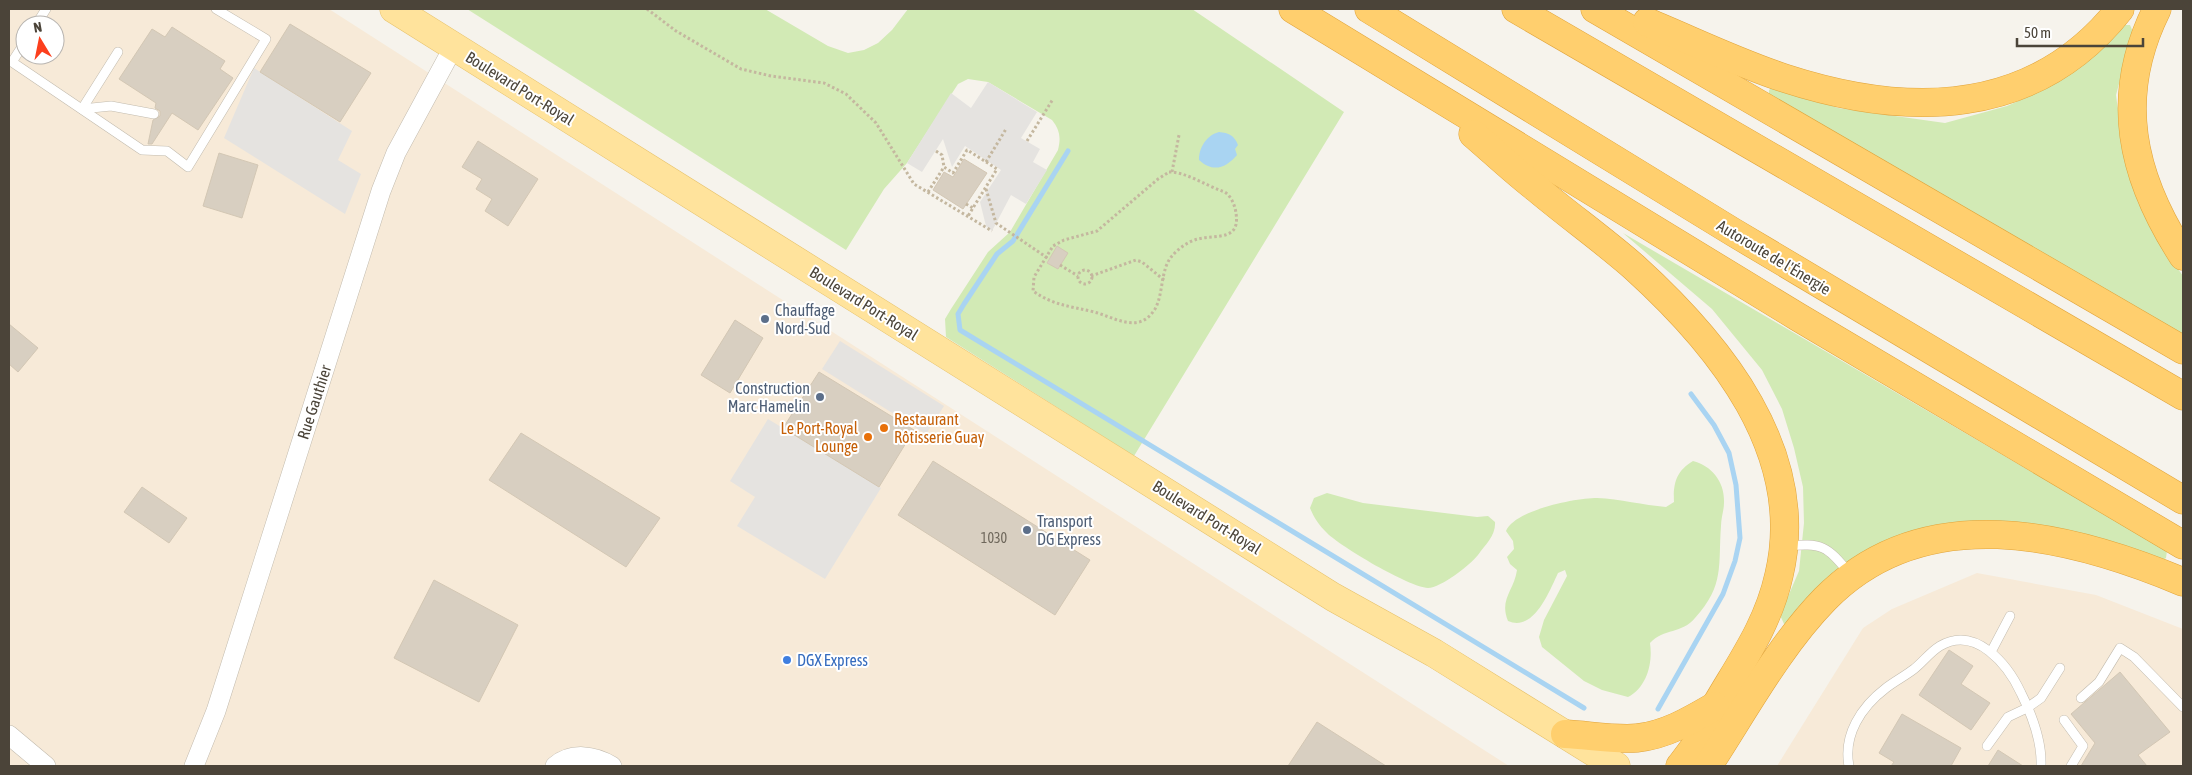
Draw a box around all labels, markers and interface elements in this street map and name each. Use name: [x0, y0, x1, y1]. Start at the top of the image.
north arrow: [15, 15, 65, 65]
scale bar: [2017, 15, 2143, 47]
text: N: [32, 19, 43, 36]
text: 50 m: [2024, 24, 2051, 41]
street label: Boulevard Port-Royal: [462, 47, 578, 130]
street label: Autoroute de l'Énergie: [1713, 216, 1834, 299]
street label: Boulevard Port-Royal: [806, 262, 922, 345]
place label: Chauffage Nord-Sud: [775, 301, 835, 337]
marker: Chauffage Nord-Sud: [759, 313, 771, 325]
street label: Rue Gauthier: [294, 362, 335, 441]
place label: Construction Marc Hamelin: [728, 379, 810, 415]
marker: Construction Marc Hamelin: [814, 391, 826, 403]
place label: Restaurant Rôtisserie Guay: [894, 410, 985, 447]
place label: Le Port-Royal Lounge: [781, 419, 859, 456]
marker: Restaurant Rôtisserie Guay: [878, 422, 890, 434]
marker: Le Port-Royal Lounge: [862, 431, 874, 443]
street label: Boulevard Port-Royal: [1149, 476, 1265, 559]
place label: Transport DG Express: [1037, 512, 1101, 549]
marker: Transport DG Express: [1021, 524, 1033, 536]
house number: 1030: [981, 530, 1008, 546]
place label: DGX Express: [797, 651, 868, 670]
marker: DGX Express: [781, 654, 793, 666]

